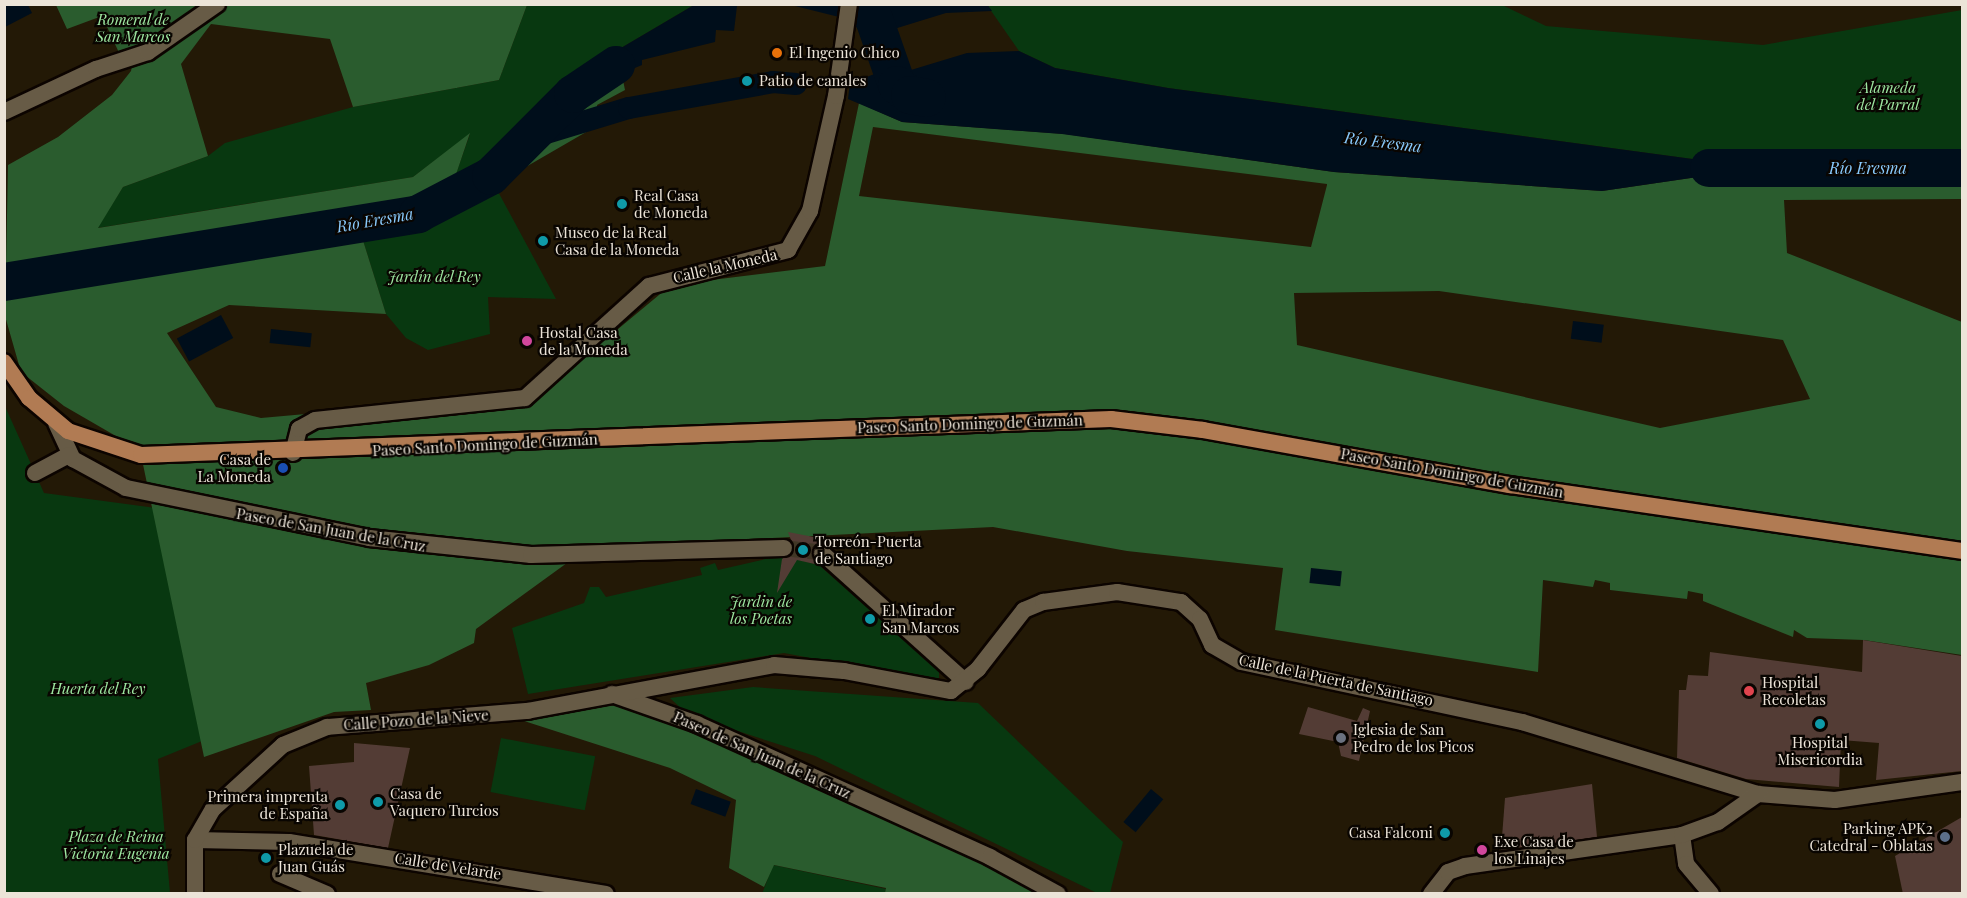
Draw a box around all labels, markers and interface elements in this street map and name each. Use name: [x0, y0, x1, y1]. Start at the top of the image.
park label: Romeral de San Marcos: [96, 10, 170, 45]
place label: El Ingenio Chico: [789, 44, 900, 62]
marker: El Ingenio Chico: [770, 46, 784, 60]
place label: Patio de canales: [759, 72, 866, 90]
marker: Patio de canales: [740, 74, 754, 88]
park label: Alameda del Parral: [1856, 78, 1920, 113]
water label: Río Eresma: [1343, 128, 1423, 156]
water label: Río Eresma: [1829, 158, 1907, 178]
place label: Real Casa de Moneda: [634, 186, 708, 221]
marker: Real Casa de Moneda: [615, 197, 629, 211]
water label: Río Eresma: [335, 204, 415, 236]
place label: Museo de la Real Casa de la Moneda: [555, 223, 680, 258]
marker: Museo de la Real Casa de la Moneda: [536, 234, 550, 248]
street label: Calle la Moneda: [671, 245, 779, 287]
park label: Jardín del Rey: [387, 268, 481, 286]
place label: Hostal Casa de la Moneda: [539, 323, 628, 358]
marker: Hostal Casa de la Moneda: [520, 334, 534, 348]
street label: Paseo Santo Domingo de Guzmán: [857, 411, 1083, 437]
street label: Paseo Santo Domingo de Guzmán: [372, 430, 598, 460]
street label: Paseo Santo Domingo de Guzmán: [1339, 445, 1565, 501]
place label: Casa de La Moneda: [197, 450, 271, 485]
marker: Casa de La Moneda: [276, 461, 290, 475]
street label: Paseo de San Juan de la Cruz: [235, 504, 427, 556]
place label: Torreón-Puerta de Santiago: [815, 532, 922, 567]
marker: Torreón-Puerta de Santiago: [796, 543, 810, 557]
park label: Jardin de los Poetas: [730, 592, 792, 627]
place label: El Mirador San Marcos: [882, 601, 959, 636]
marker: El Mirador San Marcos: [863, 612, 877, 626]
street label: Calle de la Puerta de Santiago: [1237, 651, 1435, 709]
place label: Hospital Recoletas: [1762, 673, 1826, 708]
park label: Huerta del Rey: [50, 680, 146, 698]
marker: Hospital Recoletas: [1740, 682, 1758, 700]
street label: Calle Pozo de la Nieve: [342, 706, 490, 734]
street label: Paseo de San Juan de la Cruz: [670, 708, 854, 802]
marker: Hospital Misericordia: [1813, 717, 1827, 731]
place label: Iglesia de San Pedro de los Picos: [1353, 720, 1474, 755]
marker: Iglesia de San Pedro de los Picos: [1334, 731, 1348, 745]
place label: Hospital Misericordia: [1777, 733, 1863, 768]
place label: Casa de Vaquero Turcios: [390, 784, 499, 819]
place label: Primera imprenta de España: [207, 787, 328, 822]
marker: Casa de Vaquero Turcios: [371, 795, 385, 809]
marker: Primera imprenta de España: [333, 798, 347, 812]
place label: Parking APK2 Catedral - Oblatas: [1810, 819, 1933, 854]
place label: Casa Falconi: [1349, 824, 1433, 842]
marker: Casa Falconi: [1438, 826, 1452, 840]
park label: Plaza de Reina Victoria Eugenia: [62, 827, 170, 862]
marker: Parking APK2 Catedral - Oblatas: [1938, 830, 1952, 844]
place label: Exe Casa de los Linajes: [1494, 832, 1574, 867]
place label: Plazuela de Juan Guás: [278, 840, 354, 875]
marker: Exe Casa de los Linajes: [1475, 843, 1489, 857]
street label: Calle de Velarde: [393, 849, 503, 883]
marker: Plazuela de Juan Guás: [259, 851, 273, 865]

